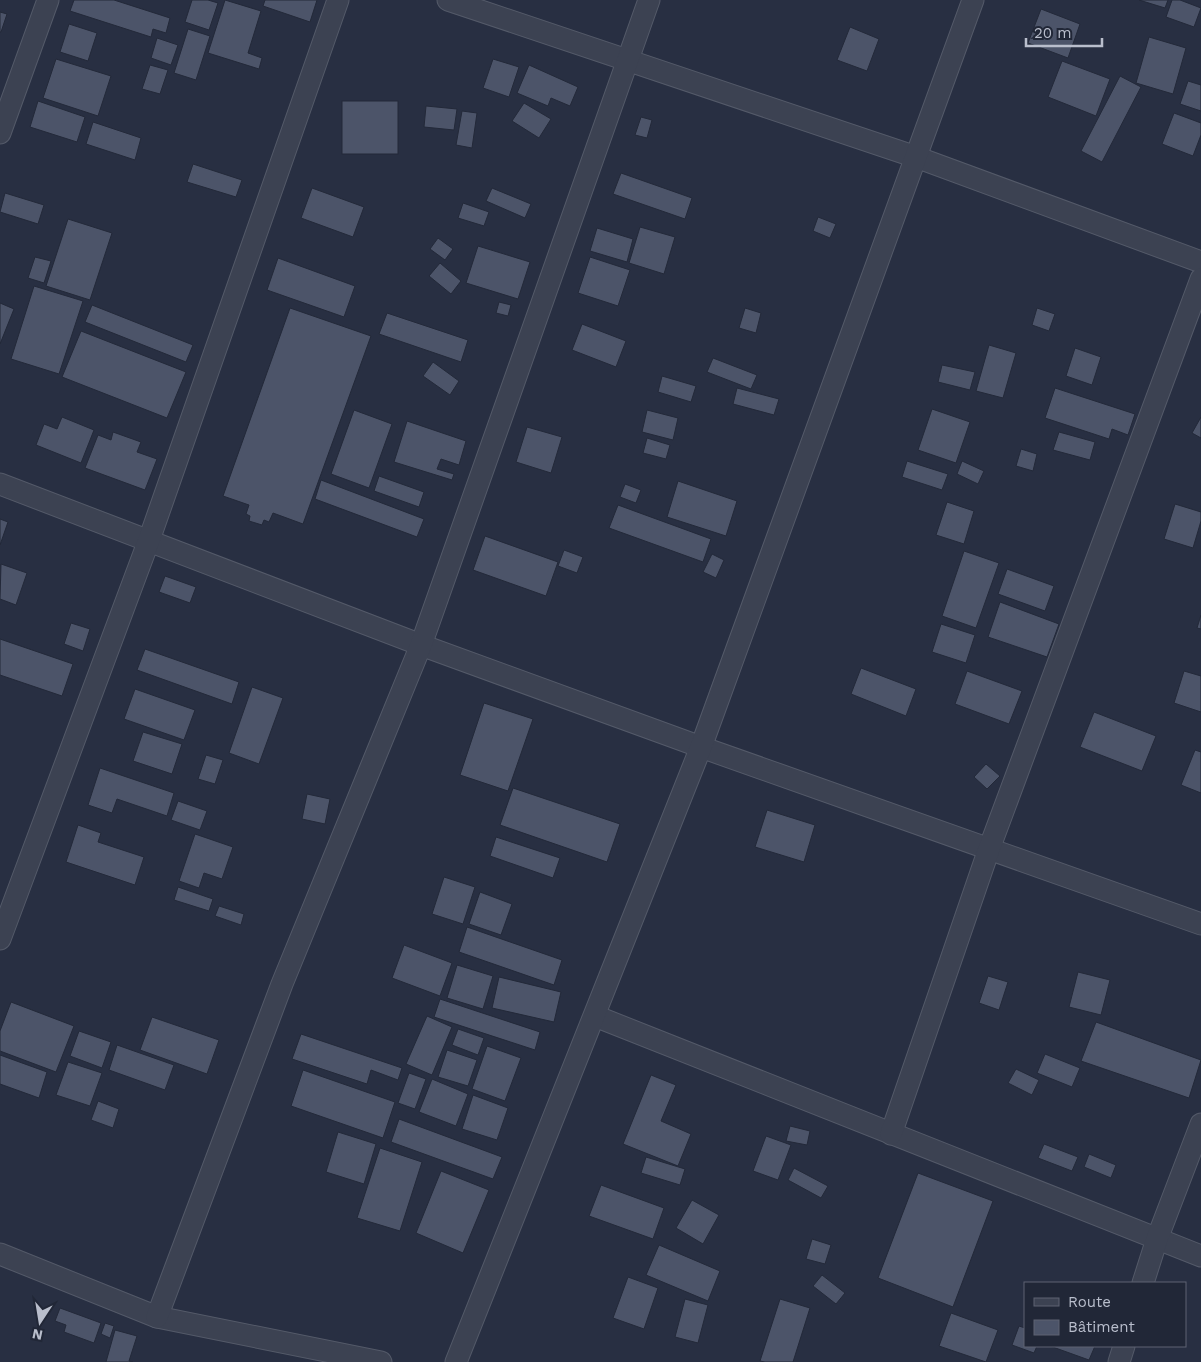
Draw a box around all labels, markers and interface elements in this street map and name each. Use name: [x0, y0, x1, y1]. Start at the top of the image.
scale bar: [1026, 15, 1102, 47]
text: 20 m: [1034, 24, 1072, 42]
legend: [1024, 1282, 1186, 1347]
text: Route: [1068, 1293, 1111, 1311]
north arrow: [15, 1297, 65, 1347]
text: Bâtiment: [1068, 1318, 1135, 1336]
text: N: [31, 1326, 44, 1344]

